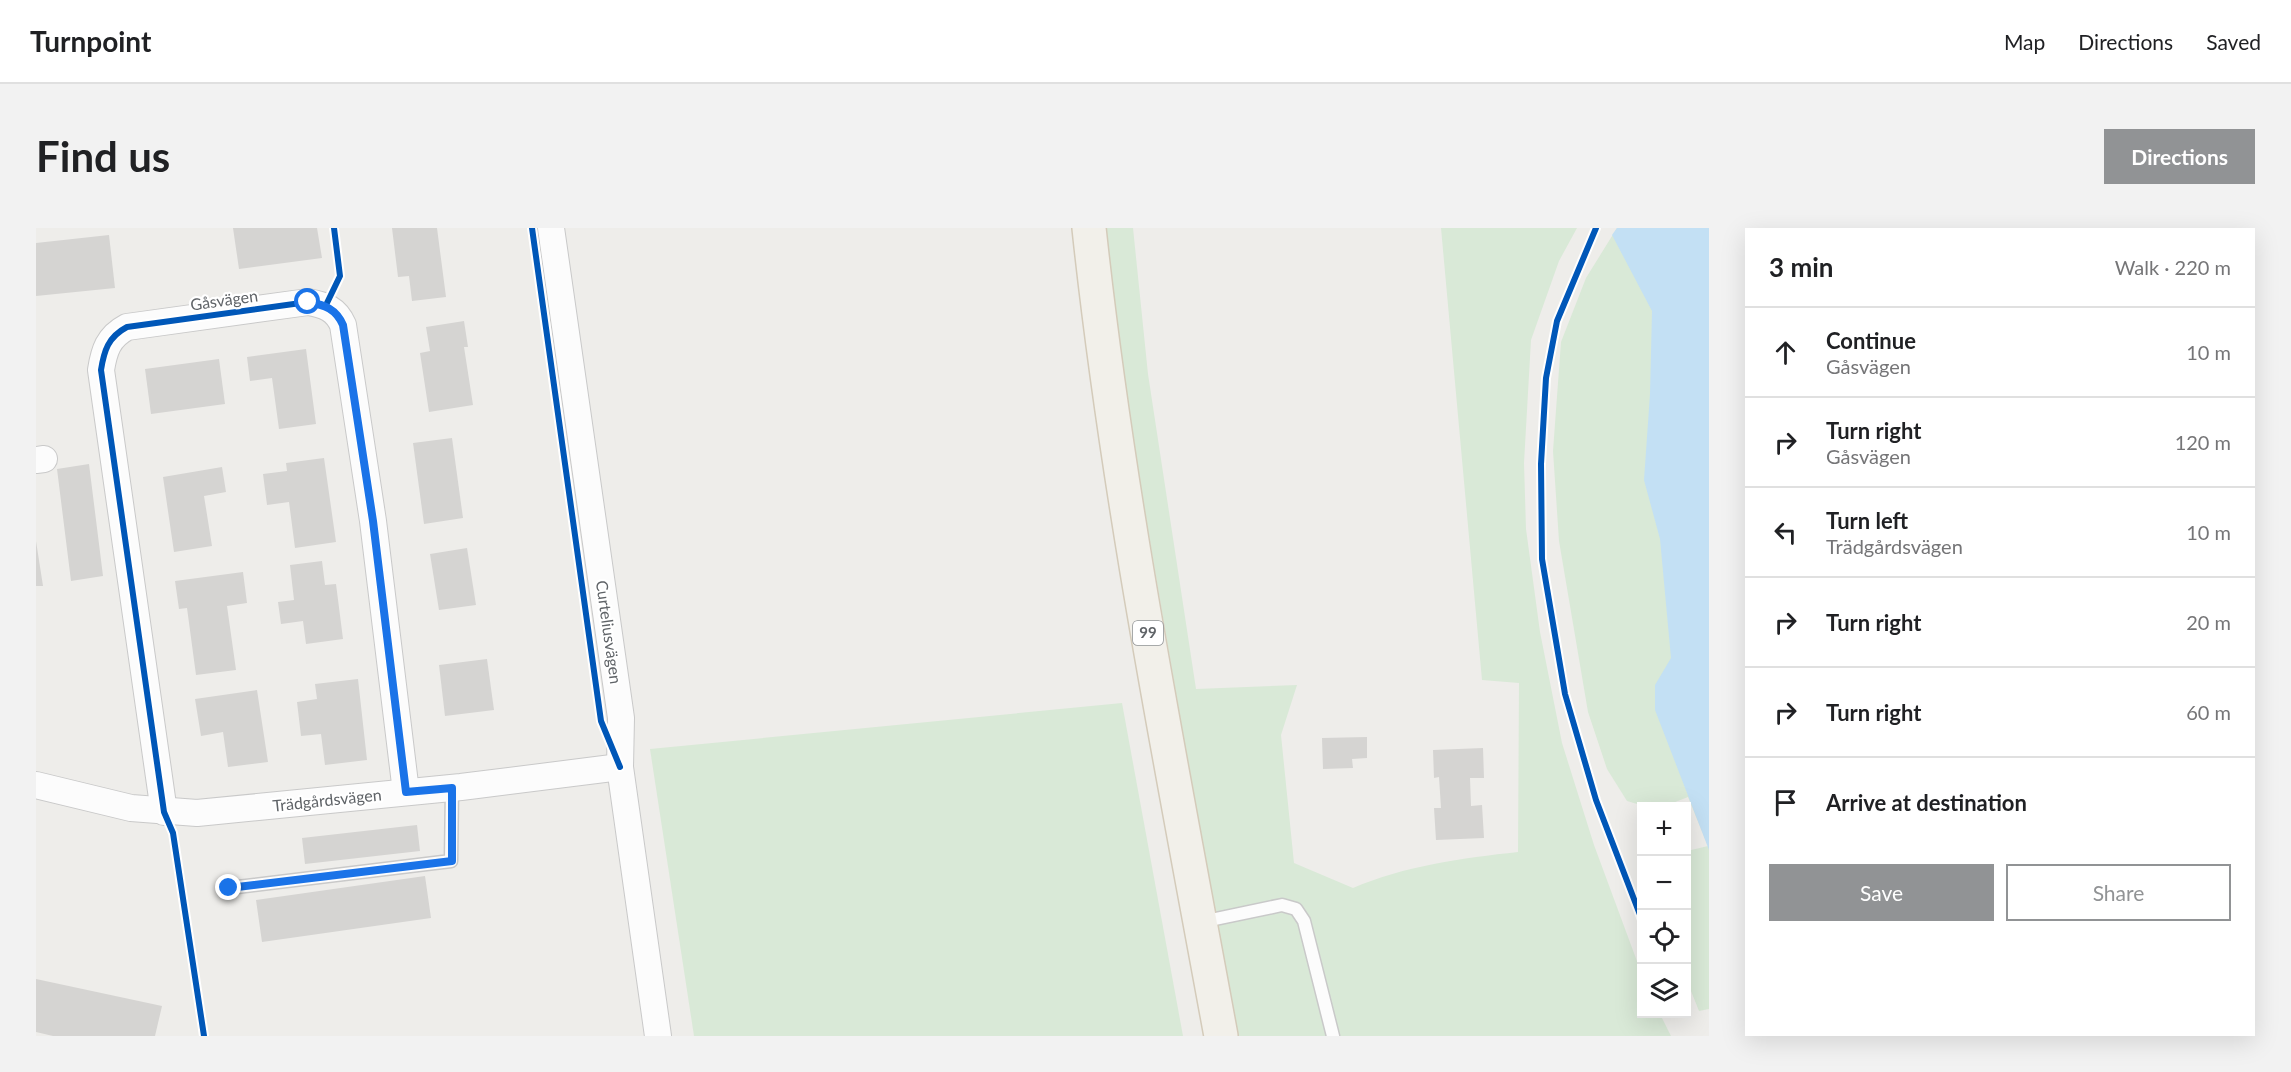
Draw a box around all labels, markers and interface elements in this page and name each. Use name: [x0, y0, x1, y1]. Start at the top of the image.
text: Turnpoint: [30, 24, 151, 58]
text: Map: [2004, 29, 2045, 54]
text: Directions: [2078, 29, 2173, 54]
text: Saved: [2206, 29, 2261, 54]
button: Directions: [2104, 129, 2255, 184]
text: Find us: [36, 131, 170, 181]
text: 3 min: [1769, 251, 1833, 283]
text: Walk · 220 m: [2115, 255, 2231, 279]
street label: Gåsvägen: [189, 285, 259, 314]
route start: [294, 288, 320, 314]
text: Continue: [1826, 327, 1916, 354]
icon: ahead: [1769, 336, 1802, 369]
text: 10 m: [2186, 340, 2231, 364]
text: Gåsvägen: [1826, 354, 1911, 378]
text: Turn right: [1826, 417, 1921, 444]
icon: right: [1769, 426, 1802, 459]
text: 120 m: [2175, 430, 2231, 454]
text: Gåsvägen: [1826, 444, 1911, 468]
text: Turn left: [1826, 507, 1908, 534]
icon: left: [1769, 516, 1802, 549]
text: 10 m: [2186, 520, 2231, 544]
text: Trädgårdsvägen: [1826, 534, 1963, 558]
street label: Curteliusvägen: [593, 579, 626, 685]
icon: right: [1769, 606, 1802, 639]
text: Turn right: [1826, 609, 1921, 636]
text: 20 m: [2186, 610, 2231, 634]
road number: 99: [1133, 621, 1163, 645]
icon: right: [1769, 696, 1802, 729]
text: Turn right: [1826, 699, 1921, 726]
text: 60 m: [2186, 700, 2231, 724]
street label: Trädgårdsvägen: [272, 784, 382, 815]
icon: arrive: [1769, 786, 1802, 819]
text: Arrive at destination: [1826, 789, 2027, 816]
map controls: [1637, 802, 1691, 1018]
button: +: [1637, 802, 1691, 856]
button: −: [1637, 856, 1691, 910]
button: Save: [1769, 864, 1994, 921]
button: Share: [2006, 864, 2231, 921]
route end: [215, 874, 241, 900]
button: locate: [1637, 910, 1691, 964]
button: layers: [1637, 964, 1691, 1018]

